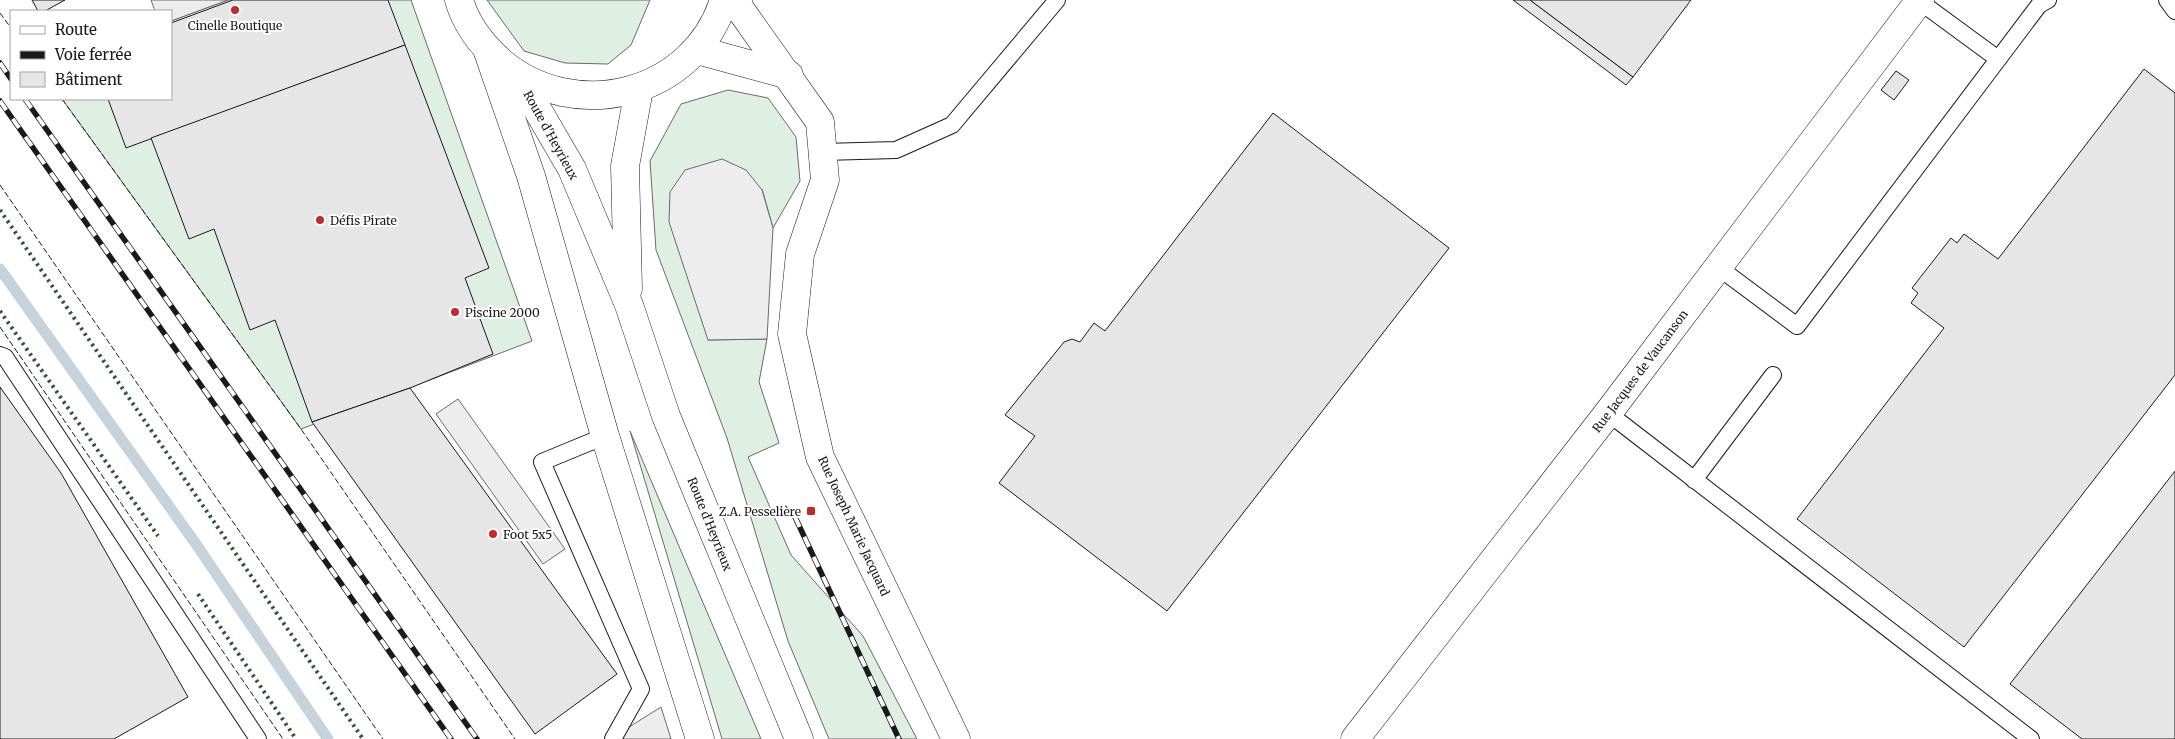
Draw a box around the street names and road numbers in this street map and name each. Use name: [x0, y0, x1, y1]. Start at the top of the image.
street label: Route d'Heyrieux: [520, 88, 582, 183]
street label: Rue Jacques de Vaucanson: [1589, 307, 1691, 435]
street label: Rue Joseph Marie Jacquard: [815, 454, 893, 598]
street label: Route d'Heyrieux: [684, 475, 736, 574]

